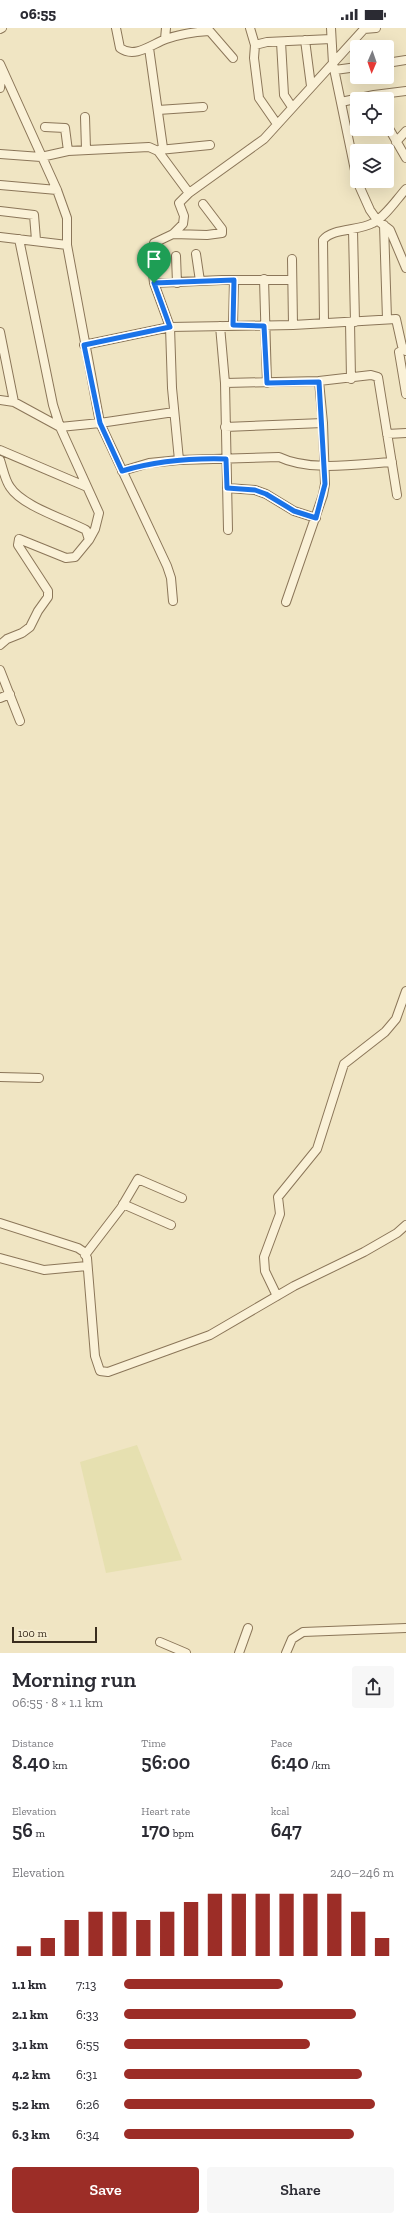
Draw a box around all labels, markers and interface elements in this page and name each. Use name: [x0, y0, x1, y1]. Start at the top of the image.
text: 06:55: [20, 5, 56, 23]
north arrow: [350, 40, 394, 84]
map controls: [350, 40, 394, 188]
button: locate: [350, 92, 394, 136]
button: layers: [350, 144, 394, 188]
pin: [137, 242, 171, 283]
icon: arrive: [143, 248, 165, 270]
scale bar: [12, 1625, 97, 1644]
text: 100 m: [18, 1627, 47, 1640]
text: Morning run: [12, 1666, 136, 1693]
button: share: [352, 1666, 394, 1708]
text: 06:55 · 8 × 1.1 km: [12, 1695, 103, 1710]
text: Distance: [12, 1737, 54, 1750]
text: Time: [141, 1737, 166, 1750]
text: Pace: [271, 1737, 292, 1750]
text: 8.40: [12, 1750, 50, 1774]
text: 56:00: [141, 1750, 190, 1774]
text: 6:40: [271, 1750, 309, 1774]
text: km: [50, 1759, 68, 1772]
text: /km: [309, 1759, 330, 1772]
text: Elevation: [12, 1805, 56, 1818]
text: Heart rate: [141, 1805, 190, 1818]
text: kcal: [271, 1805, 290, 1818]
text: 56: [12, 1818, 33, 1842]
text: 170: [141, 1818, 170, 1842]
text: 647: [271, 1818, 302, 1842]
text: m: [33, 1827, 45, 1840]
text: bpm: [170, 1827, 194, 1840]
text: Elevation: [12, 1865, 64, 1880]
text: 240–246 m: [330, 1865, 394, 1880]
text: 1.1 km: [12, 1977, 46, 1992]
text: 7:13: [76, 1977, 96, 1992]
text: 2.1 km: [12, 2007, 48, 2022]
text: 6:33: [76, 2007, 99, 2022]
text: 3.1 km: [12, 2037, 48, 2052]
text: 6:55: [76, 2037, 99, 2052]
text: 4.2 km: [12, 2067, 50, 2082]
text: 6:31: [76, 2067, 97, 2082]
text: 5.2 km: [12, 2097, 50, 2112]
text: 6:26: [76, 2097, 99, 2112]
text: 6.3 km: [12, 2127, 50, 2142]
text: 6:34: [76, 2127, 99, 2142]
button: Save: [12, 2167, 199, 2213]
button: Share: [207, 2167, 394, 2213]

